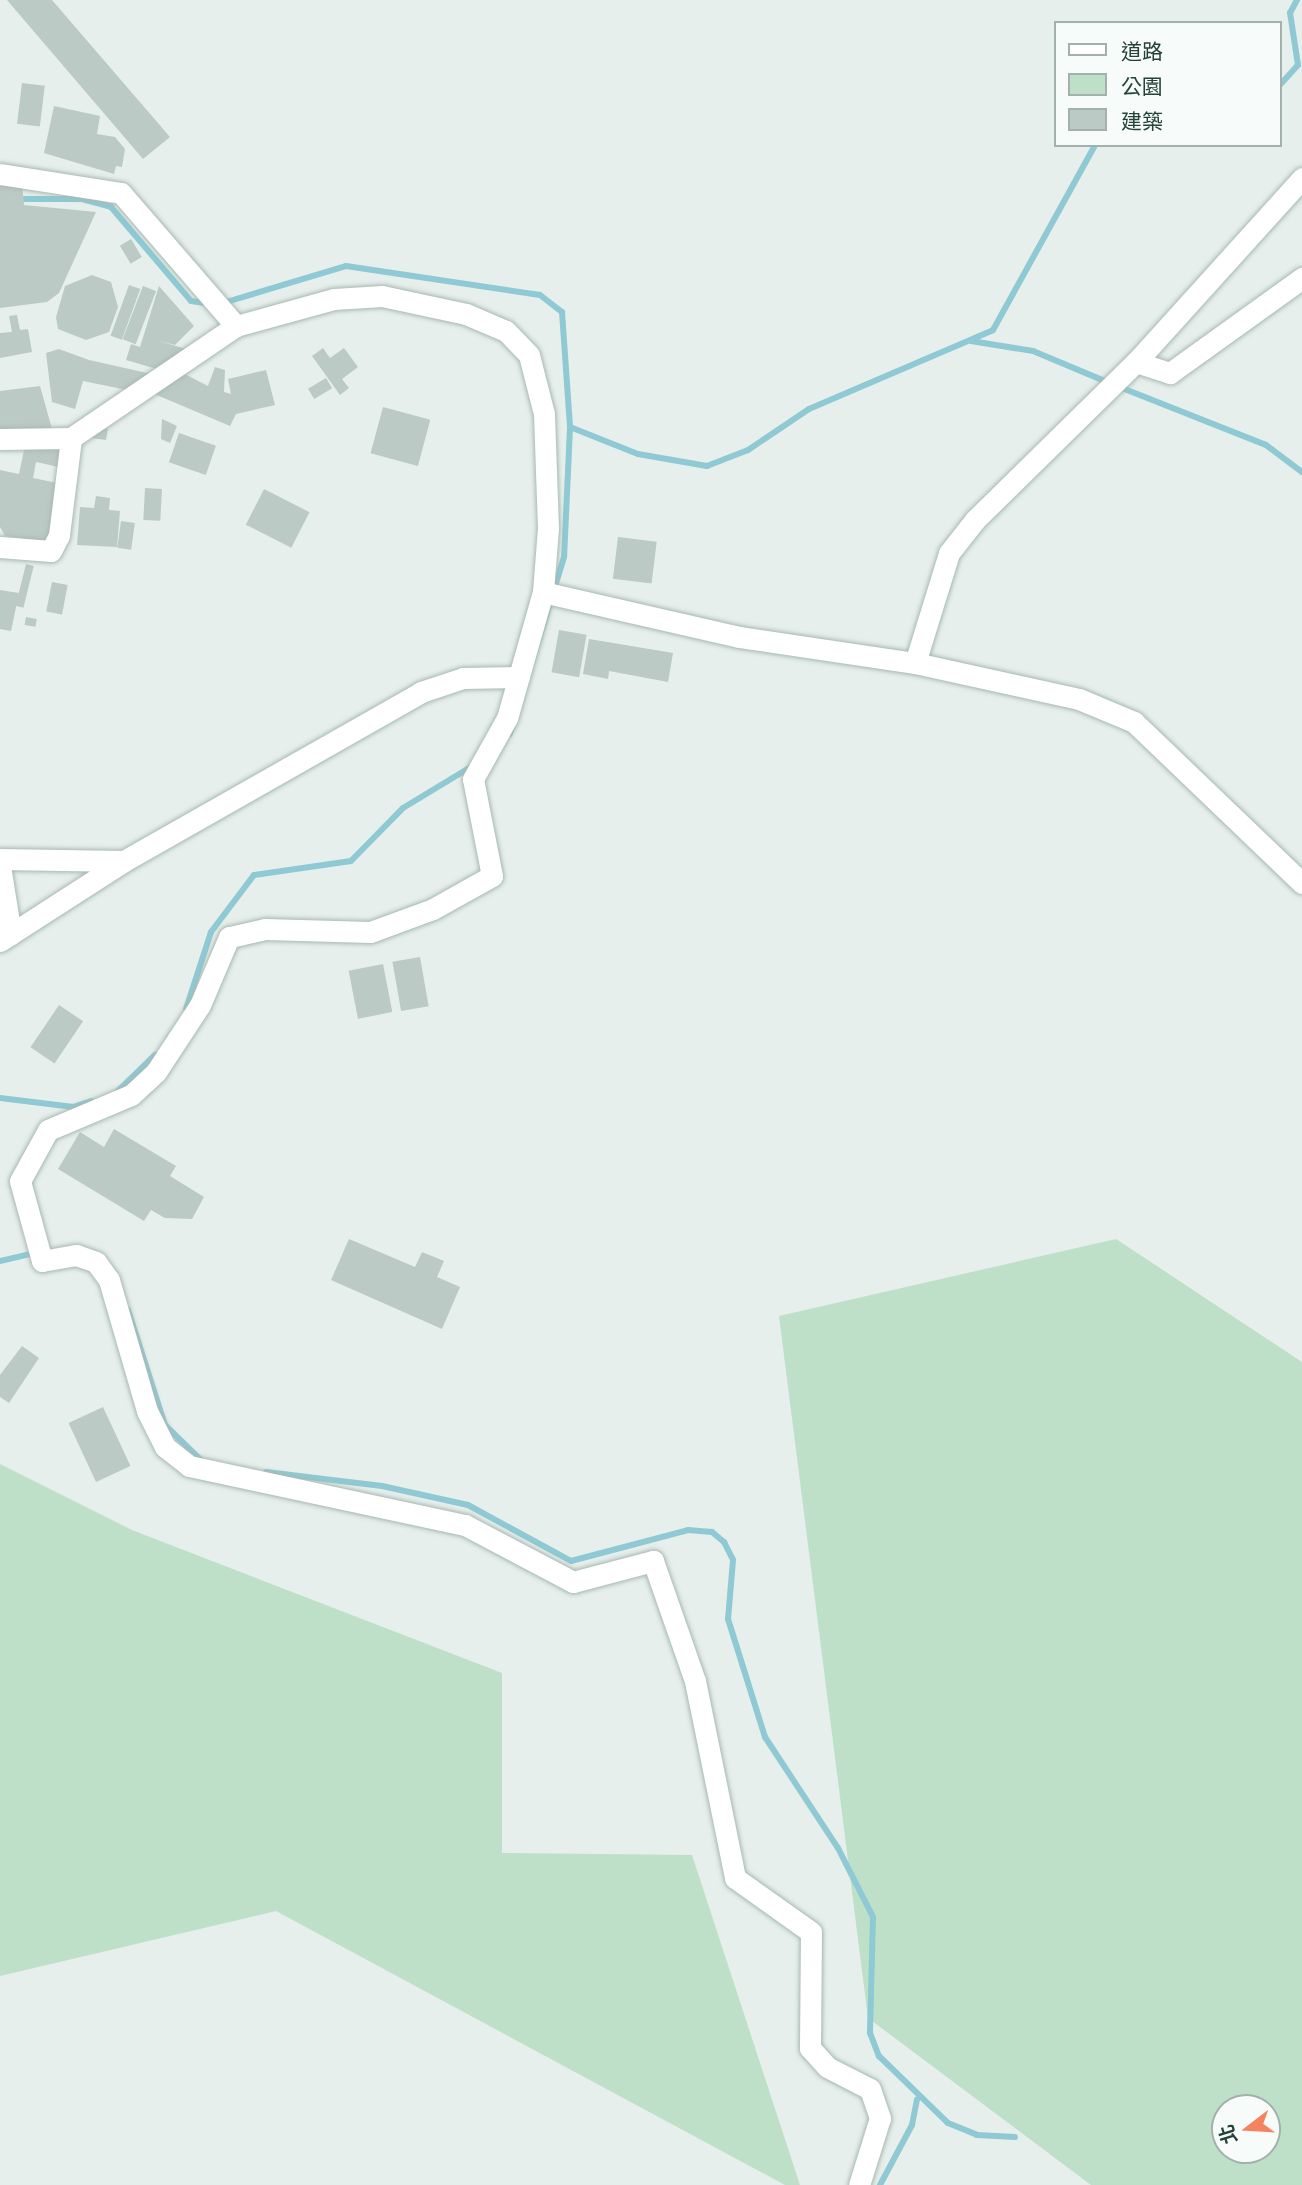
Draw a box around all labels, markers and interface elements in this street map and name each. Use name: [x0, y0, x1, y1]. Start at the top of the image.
legend: [1054, 21, 1281, 147]
text: 道路: [1121, 38, 1163, 64]
text: 公園: [1121, 73, 1163, 99]
text: 建築: [1121, 108, 1163, 134]
north arrow: [1211, 2094, 1281, 2164]
text: 北: [1214, 2122, 1241, 2147]

